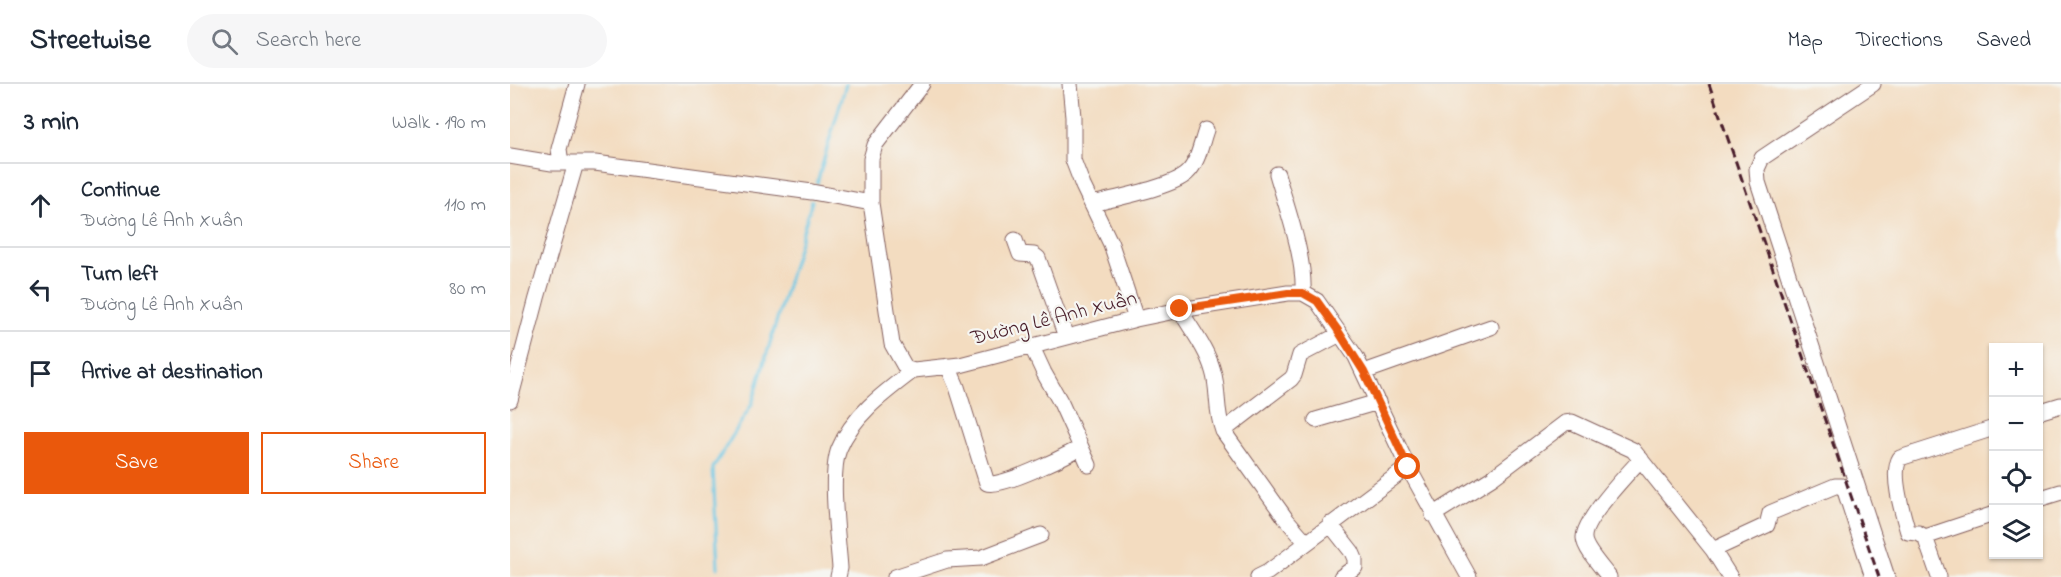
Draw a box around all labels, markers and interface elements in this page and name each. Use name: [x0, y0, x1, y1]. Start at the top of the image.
search box: [187, 14, 607, 68]
text: Streetwise: [30, 21, 151, 62]
icon: search: [208, 25, 241, 58]
text: Search here: [256, 25, 361, 57]
text: Map: [1787, 26, 1823, 56]
text: Directions: [1856, 26, 1943, 56]
text: Saved: [1976, 26, 2031, 56]
text: 3 min: [24, 104, 79, 142]
text: Walk · 190 m: [392, 109, 486, 138]
text: Continue: [81, 175, 160, 207]
icon: ahead: [24, 189, 57, 222]
text: 110 m: [444, 191, 486, 220]
text: Đường Lê Anh Xuân: [81, 207, 243, 236]
text: Turn left: [81, 259, 158, 291]
icon: left: [24, 273, 57, 306]
text: 80 m: [449, 275, 486, 304]
street label: Đường Lê Anh Xuân: [967, 284, 1141, 356]
text: Đường Lê Anh Xuân: [81, 291, 243, 320]
route end: [1166, 295, 1192, 321]
map controls: [1989, 343, 2043, 559]
button: +: [1989, 343, 2043, 397]
icon: arrive: [24, 357, 57, 390]
text: Arrive at destination: [81, 357, 263, 389]
button: −: [1989, 397, 2043, 451]
button: Save: [24, 432, 249, 494]
button: Share: [261, 432, 486, 494]
button: locate: [1989, 451, 2043, 505]
route start: [1394, 453, 1420, 479]
button: layers: [1989, 505, 2043, 559]

